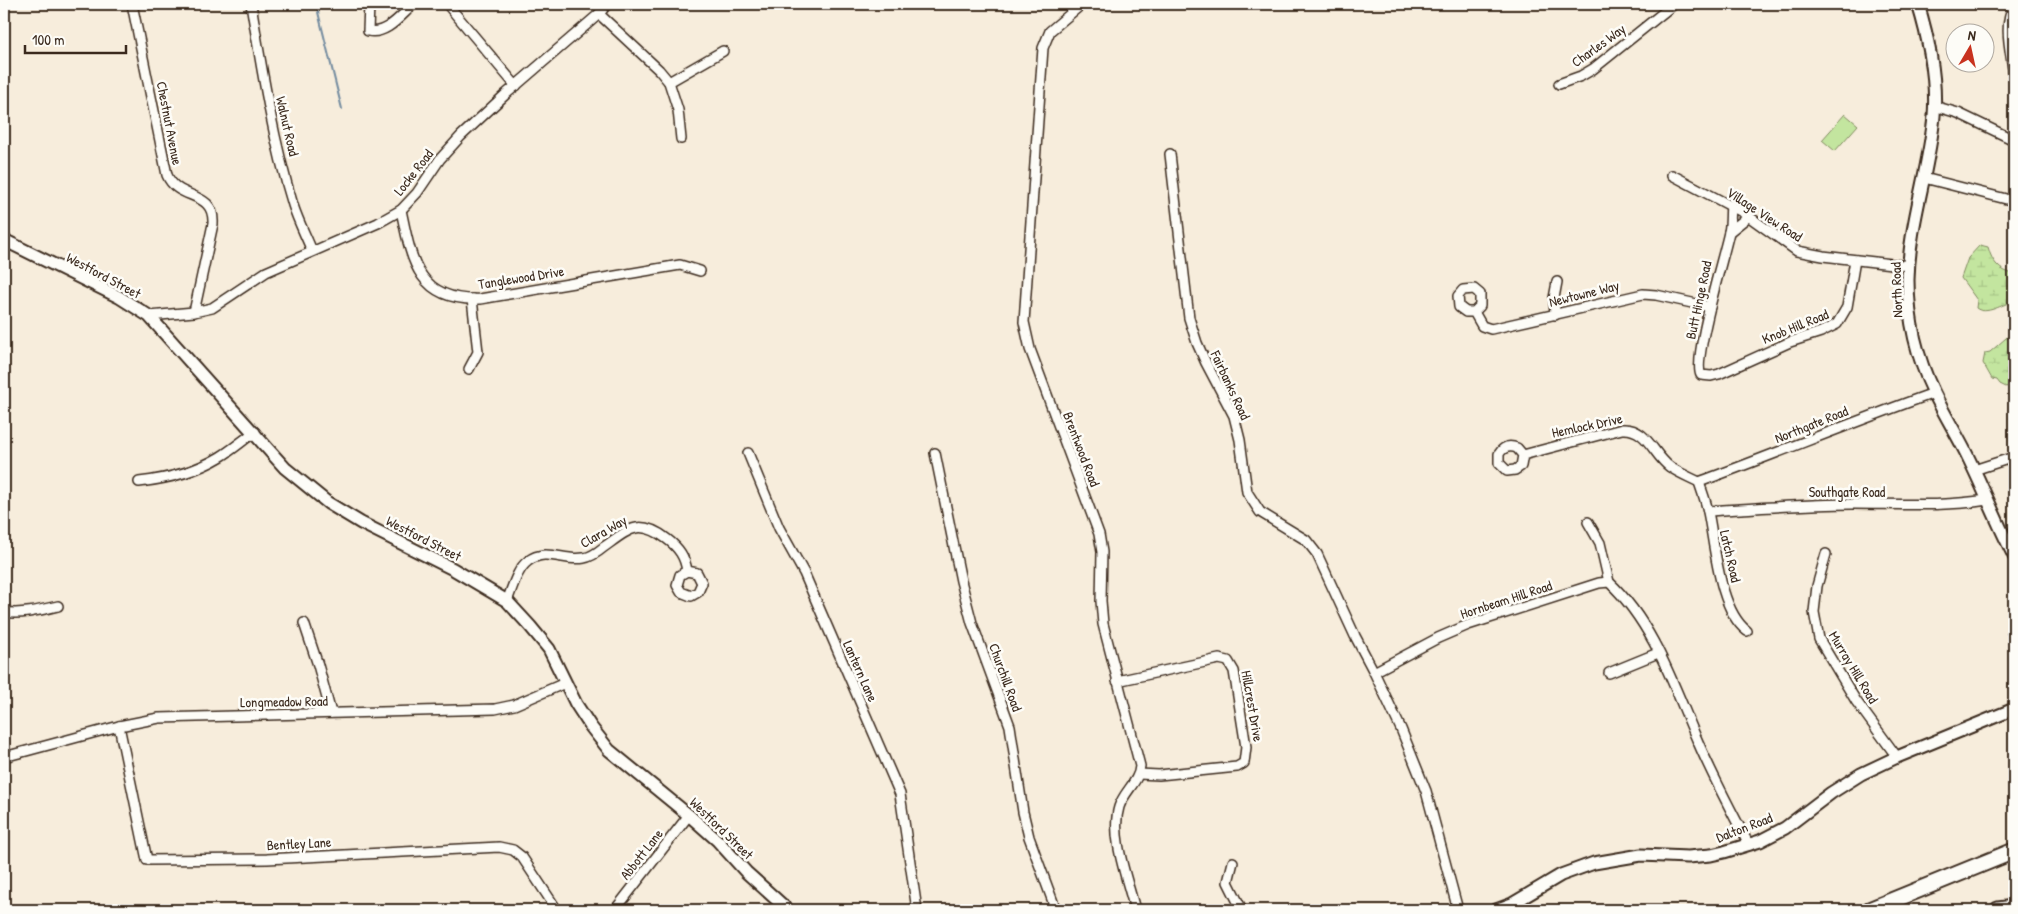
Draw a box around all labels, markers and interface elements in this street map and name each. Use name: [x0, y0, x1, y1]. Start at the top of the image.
street label: Charles Way: [1567, 19, 1629, 72]
scale bar: [25, 22, 126, 54]
north arrow: [1946, 22, 1996, 72]
text: N: [1967, 25, 1978, 45]
text: 100 m: [32, 29, 65, 50]
street label: Chestnut Avenue: [153, 80, 187, 167]
street label: Walnut Road: [272, 94, 304, 158]
street label: Locke Road: [389, 145, 437, 199]
street label: Village View Road: [1723, 182, 1807, 247]
street label: Westford Street: [63, 247, 145, 303]
street label: Butt Hinge Road: [1680, 259, 1717, 341]
street label: Tanglewood Drive: [477, 261, 566, 294]
street label: North Road: [1886, 261, 1906, 318]
street label: Newtowne Way: [1547, 275, 1621, 312]
street label: Knob Hill Road: [1759, 304, 1832, 348]
street label: Fairbanks Road: [1206, 346, 1256, 423]
street label: Northgate Road: [1772, 400, 1851, 448]
street label: Hemlock Drive: [1550, 408, 1625, 442]
street label: Brentwood Road: [1059, 409, 1105, 490]
street label: Southgate Road: [1809, 482, 1886, 502]
street label: Clara Way: [576, 510, 630, 553]
street label: Westford Street: [383, 511, 465, 565]
street label: Latch Road: [1716, 528, 1746, 584]
street label: Hornbeam Hill Road: [1458, 575, 1555, 623]
street label: Murray Hill Road: [1824, 627, 1883, 708]
street label: Lantern Lane: [839, 637, 883, 705]
street label: Churchill Road: [985, 640, 1027, 714]
street label: Hillcrest Drive: [1237, 669, 1269, 743]
street label: Longmeadow Road: [240, 691, 329, 712]
street label: Westford Street: [686, 793, 758, 863]
street label: Dalton Road: [1713, 807, 1775, 846]
street label: Abbott Lane: [615, 824, 667, 883]
street label: Bentley Lane: [266, 832, 332, 855]

